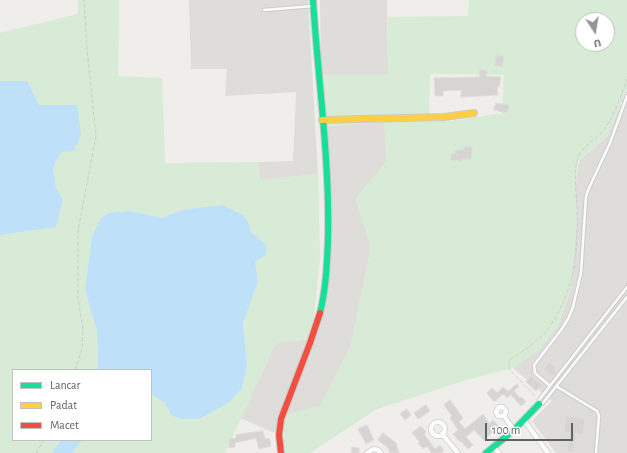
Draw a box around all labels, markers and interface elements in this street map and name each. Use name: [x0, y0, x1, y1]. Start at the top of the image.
north arrow: [575, 12, 615, 52]
text: U: [593, 37, 602, 49]
legend: [12, 369, 152, 441]
text: Lancar: [50, 379, 80, 391]
text: Padat: [50, 399, 77, 411]
scale bar: [487, 415, 575, 441]
text: Macet: [50, 419, 79, 431]
text: 100 m: [492, 424, 520, 436]

